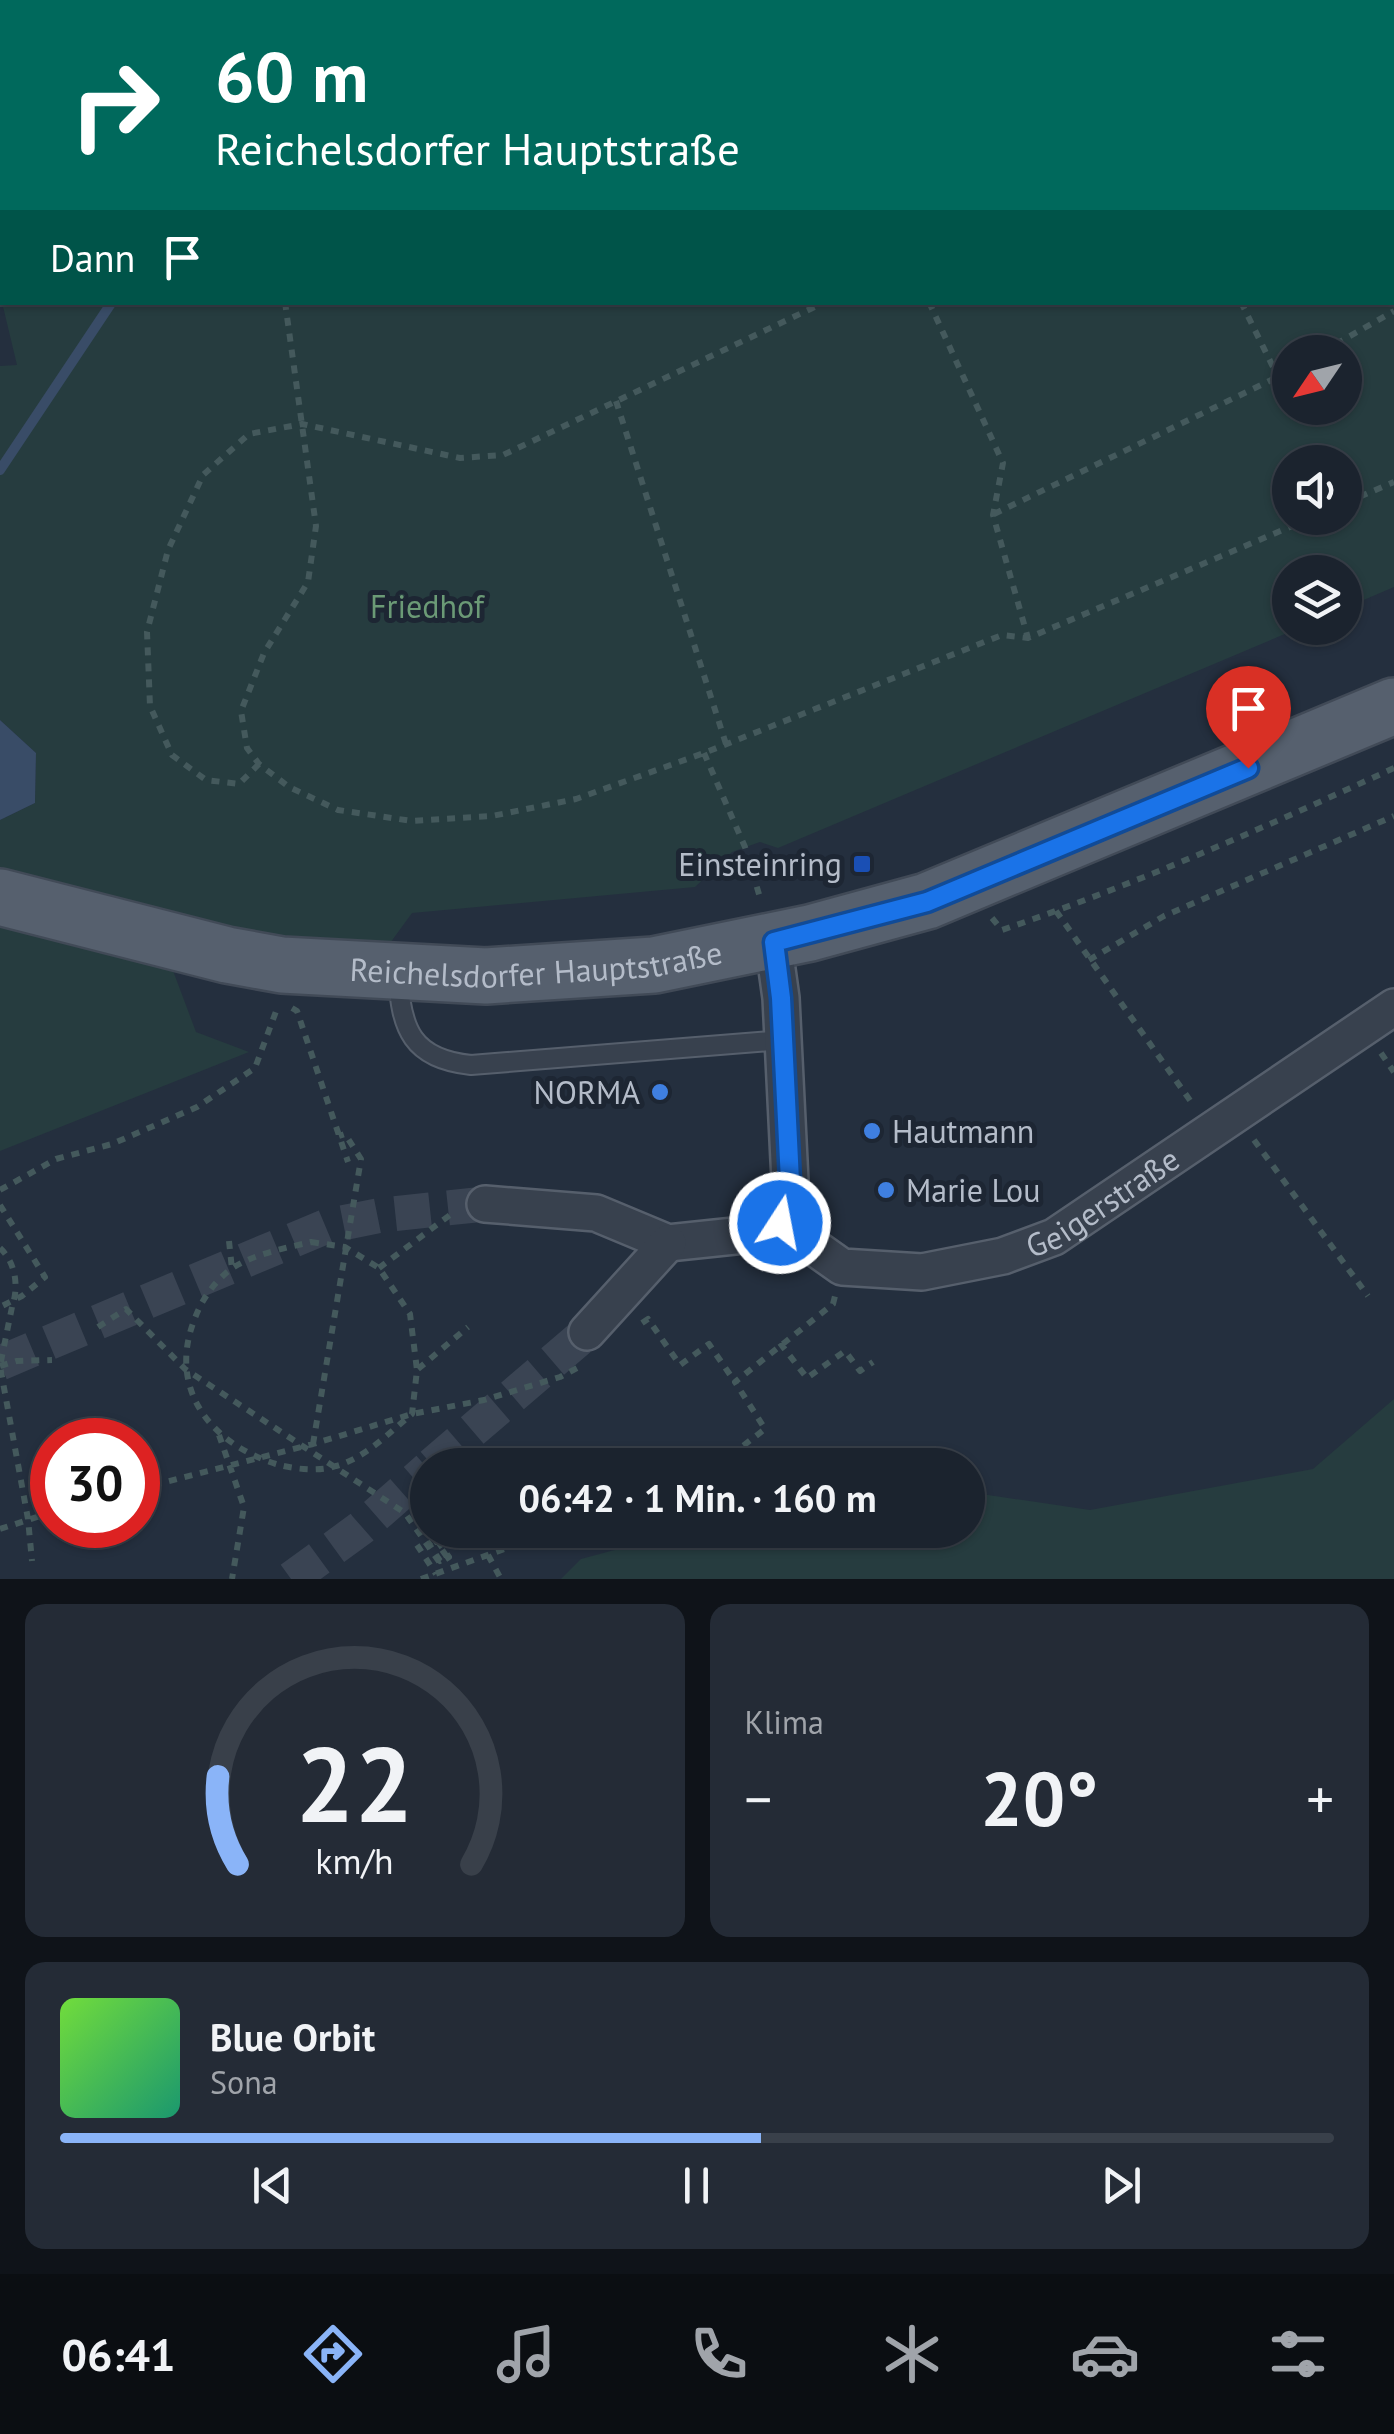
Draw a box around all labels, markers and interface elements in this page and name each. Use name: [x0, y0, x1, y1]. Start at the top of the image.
text: 60 m: [215, 31, 368, 121]
icon: right: [50, 40, 180, 170]
text: Reichelsdorfer Hauptstraße: [215, 119, 740, 177]
icon: arrive: [155, 230, 210, 285]
text: Dann: [50, 233, 135, 282]
north arrow: [1272, 335, 1362, 425]
map controls: [1272, 335, 1362, 645]
button: sound: [1272, 445, 1362, 535]
button: layers: [1272, 555, 1362, 645]
park label: Friedhof: [370, 585, 486, 627]
pin: [1206, 666, 1291, 769]
icon: arrive: [1221, 681, 1276, 736]
place label: Einsteinring: [678, 843, 842, 885]
marker: Einsteinring: [851, 853, 873, 875]
street label: Reichelsdorfer Hauptstraße: [349, 931, 726, 997]
place label: NORMA: [534, 1071, 640, 1113]
marker: NORMA: [649, 1081, 671, 1103]
place label: Hautmann: [892, 1110, 1034, 1152]
marker: Hautmann: [861, 1120, 883, 1142]
street label: Geigerstraße: [1020, 1138, 1187, 1267]
place label: Marie Lou: [906, 1169, 1041, 1211]
position arrow: [728, 1171, 832, 1275]
marker: Marie Lou: [875, 1179, 897, 1201]
speed limit sign: 30: [30, 1418, 160, 1548]
text: 06:42 · 1 Min. · 160 m: [518, 1473, 877, 1522]
text: Klima: [745, 1701, 824, 1743]
text: 22: [296, 1716, 414, 1851]
text: 20°: [980, 1750, 1098, 1847]
text: −: [745, 1763, 772, 1834]
text: +: [1306, 1763, 1334, 1834]
text: km/h: [316, 1838, 394, 1884]
text: Blue Orbit: [210, 2012, 375, 2061]
text: Sona: [210, 2061, 278, 2103]
icon: previous: [245, 2158, 300, 2213]
icon: pause: [669, 2158, 724, 2213]
icon: next: [1094, 2158, 1149, 2213]
icon: directions: [298, 2319, 368, 2389]
icon: music: [491, 2319, 561, 2389]
icon: phone: [684, 2319, 754, 2389]
icon: climate: [877, 2319, 947, 2389]
icon: car: [1070, 2319, 1140, 2389]
icon: filters: [1263, 2319, 1333, 2389]
text: 06:41: [61, 2325, 176, 2383]

